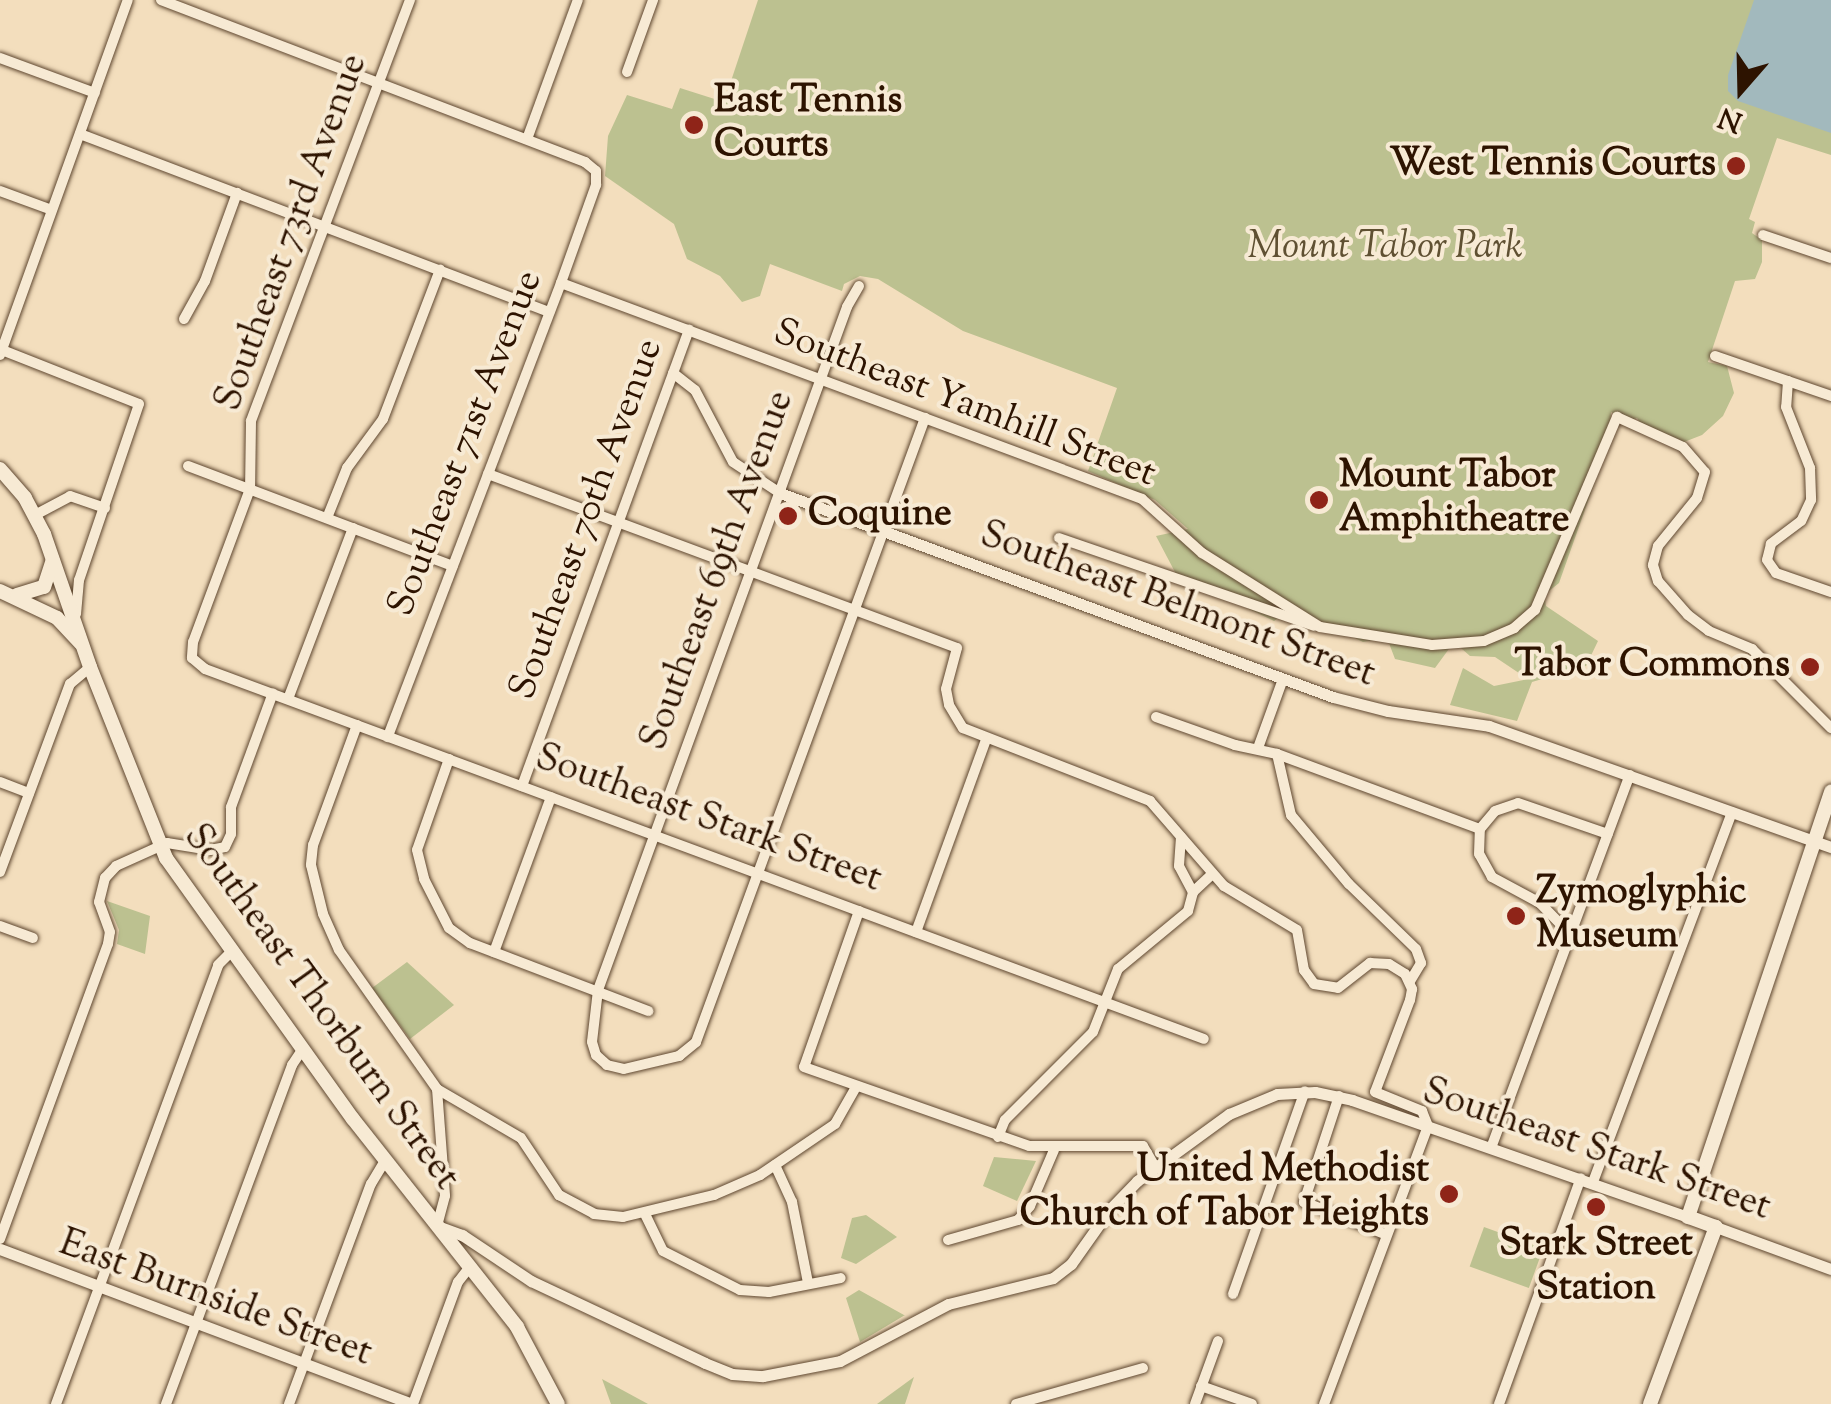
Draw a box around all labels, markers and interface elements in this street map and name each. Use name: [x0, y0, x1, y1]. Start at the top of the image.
north arrow: [1691, 40, 1791, 140]
street label: Southeast 73rd Avenue: [207, 48, 379, 418]
place label: East Tennis Courts: [714, 80, 902, 170]
text: N: [1713, 96, 1748, 141]
marker: East Tennis Courts: [683, 114, 705, 136]
place label: West Tennis Courts: [1390, 143, 1716, 189]
marker: West Tennis Courts: [1725, 155, 1747, 177]
park label: Mount Tabor Park: [1247, 226, 1523, 272]
street label: Southeast 71st Avenue: [380, 265, 554, 623]
street label: Southeast Yamhill Street: [767, 311, 1161, 499]
street label: Southeast 70th Avenue: [502, 334, 674, 706]
street label: Southeast 69th Avenue: [633, 385, 805, 757]
place label: Mount Tabor Amphitheatre: [1339, 455, 1569, 544]
marker: Mount Tabor Amphitheatre: [1308, 489, 1330, 511]
place label: Coquine: [808, 493, 952, 539]
marker: Coquine: [777, 505, 799, 527]
street label: Southeast Belmont Street: [973, 513, 1381, 699]
place label: Tabor Commons: [1515, 644, 1790, 690]
marker: Tabor Commons: [1799, 656, 1821, 678]
street label: Southeast Stark Street: [529, 736, 887, 904]
street label: Southeast Thorburn Street: [172, 816, 468, 1200]
place label: Zymoglyphic Museum: [1536, 871, 1746, 961]
marker: Zymoglyphic Museum: [1505, 905, 1527, 927]
street label: Southeast Stark Street: [1416, 1070, 1776, 1232]
place label: United Methodist Church of Tabor Heights: [1020, 1149, 1429, 1238]
marker: United Methodist Church of Tabor Heights: [1438, 1183, 1460, 1205]
marker: Stark Street Station: [1585, 1196, 1607, 1218]
street label: East Burnside Street: [52, 1222, 378, 1378]
place label: Stark Street Station: [1499, 1223, 1693, 1312]

